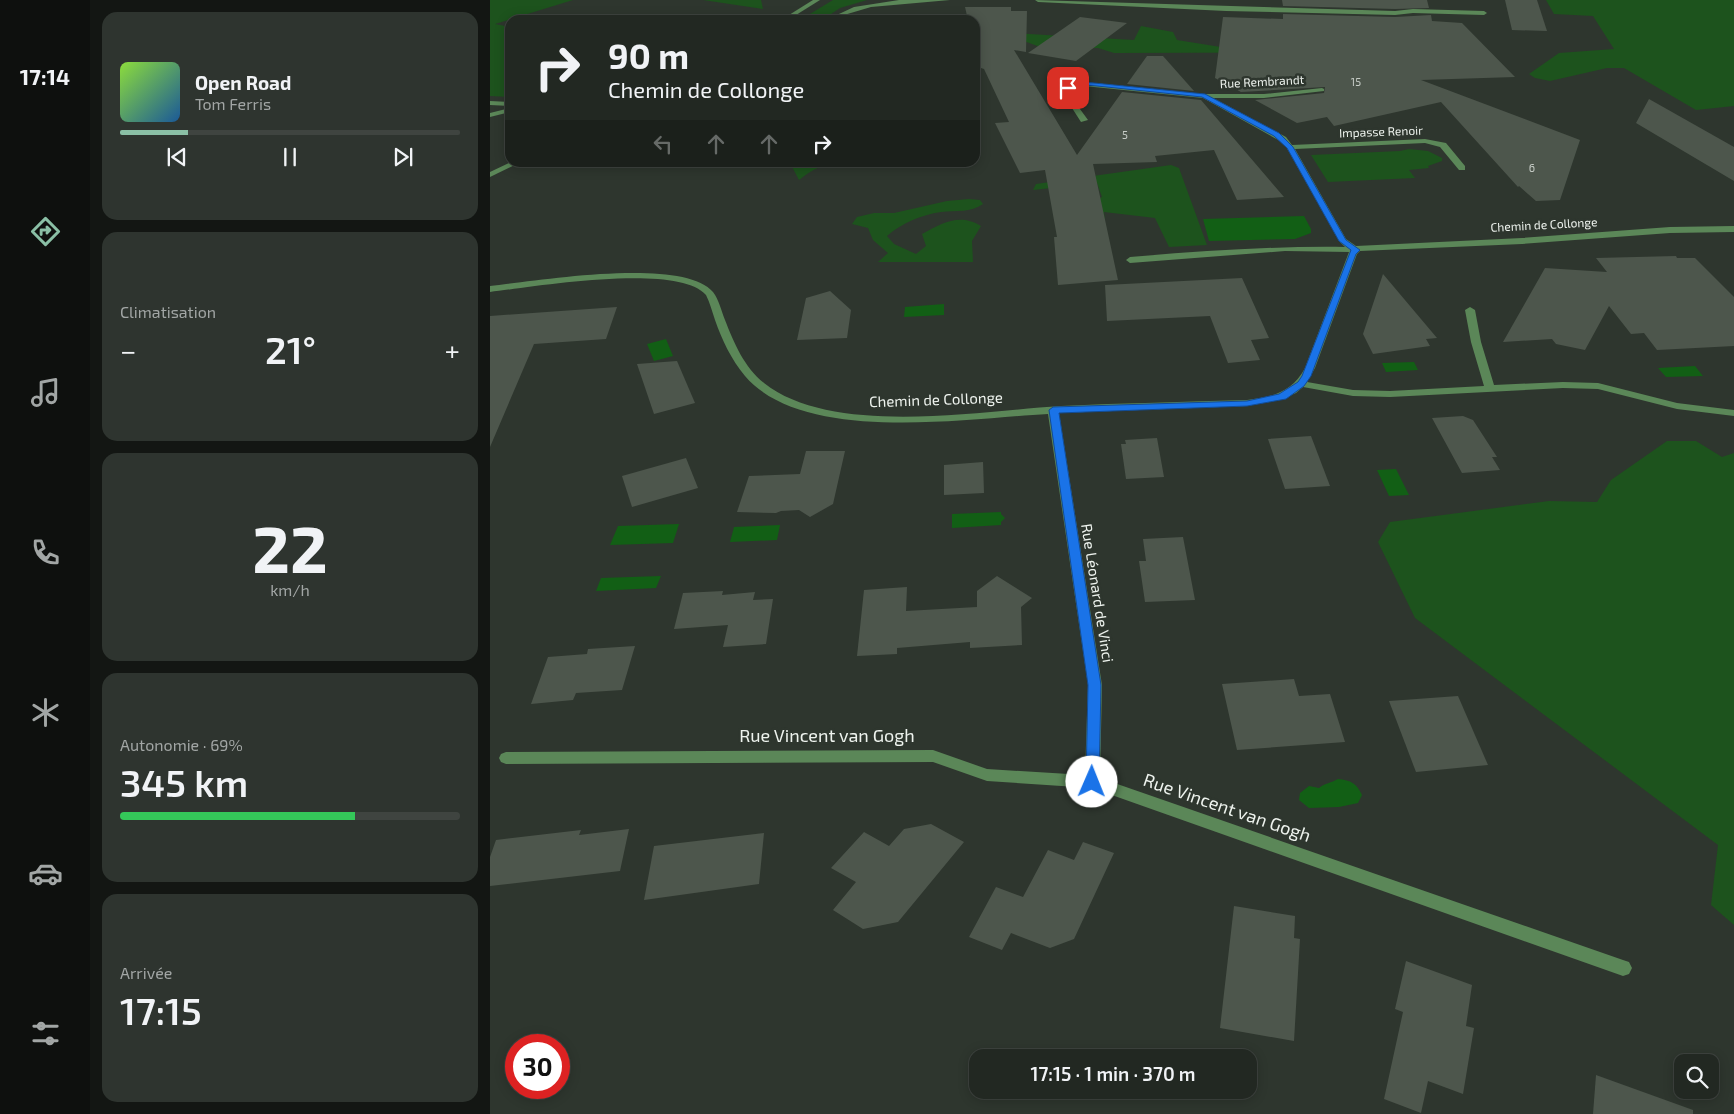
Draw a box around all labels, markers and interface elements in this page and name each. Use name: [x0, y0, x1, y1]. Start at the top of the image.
text: 90 m: [608, 34, 689, 76]
icon: right: [525, 35, 590, 100]
text: 17:14: [20, 63, 70, 89]
pin: [1047, 67, 1089, 109]
text: Open Road: [195, 71, 291, 94]
street label: Rue Rembrandt: [1219, 72, 1305, 90]
icon: arrive: [1054, 74, 1082, 102]
house number: 15: [1351, 75, 1361, 88]
text: Chemin de Collonge: [608, 76, 804, 102]
text: Tom Ferris: [195, 94, 271, 113]
street label: Impasse Renoir: [1339, 123, 1423, 139]
house number: 5: [1122, 128, 1128, 141]
icon: left: [649, 130, 677, 158]
icon: ahead: [702, 130, 730, 158]
icon: ahead: [755, 130, 783, 158]
icon: right: [808, 130, 836, 158]
icon: previous: [163, 143, 191, 171]
icon: pause: [276, 143, 304, 171]
icon: next: [389, 143, 417, 171]
house number: 6: [1529, 161, 1535, 174]
icon: directions: [28, 214, 63, 249]
street label: Chemin de Collonge: [1490, 214, 1598, 234]
text: Climatisation: [120, 302, 216, 321]
text: 21°: [265, 326, 316, 372]
text: −: [120, 333, 136, 367]
text: +: [445, 333, 460, 367]
icon: music: [28, 375, 63, 410]
street label: Chemin de Collonge: [869, 388, 1003, 410]
text: 22: [252, 508, 328, 586]
street label: Rue Léonard de Vinci: [1078, 522, 1118, 664]
icon: phone: [28, 535, 63, 570]
text: km/h: [270, 580, 310, 599]
icon: climate: [28, 695, 63, 730]
street label: Rue Vincent van Gogh: [739, 724, 915, 746]
text: Autonomie · 69%: [120, 735, 243, 754]
position arrow: [1065, 755, 1117, 807]
text: 345 km: [120, 759, 248, 805]
street label: Rue Vincent van Gogh: [1141, 768, 1314, 846]
icon: car: [28, 856, 63, 891]
text: Arrivée: [120, 963, 172, 982]
text: 17:15: [120, 987, 202, 1033]
icon: filters: [28, 1016, 63, 1051]
speed limit sign: 30: [505, 1034, 570, 1099]
map controls: [1674, 1054, 1719, 1099]
button: search: [1674, 1054, 1719, 1099]
text: 17:15 · 1 min · 370 m: [1030, 1062, 1196, 1085]

